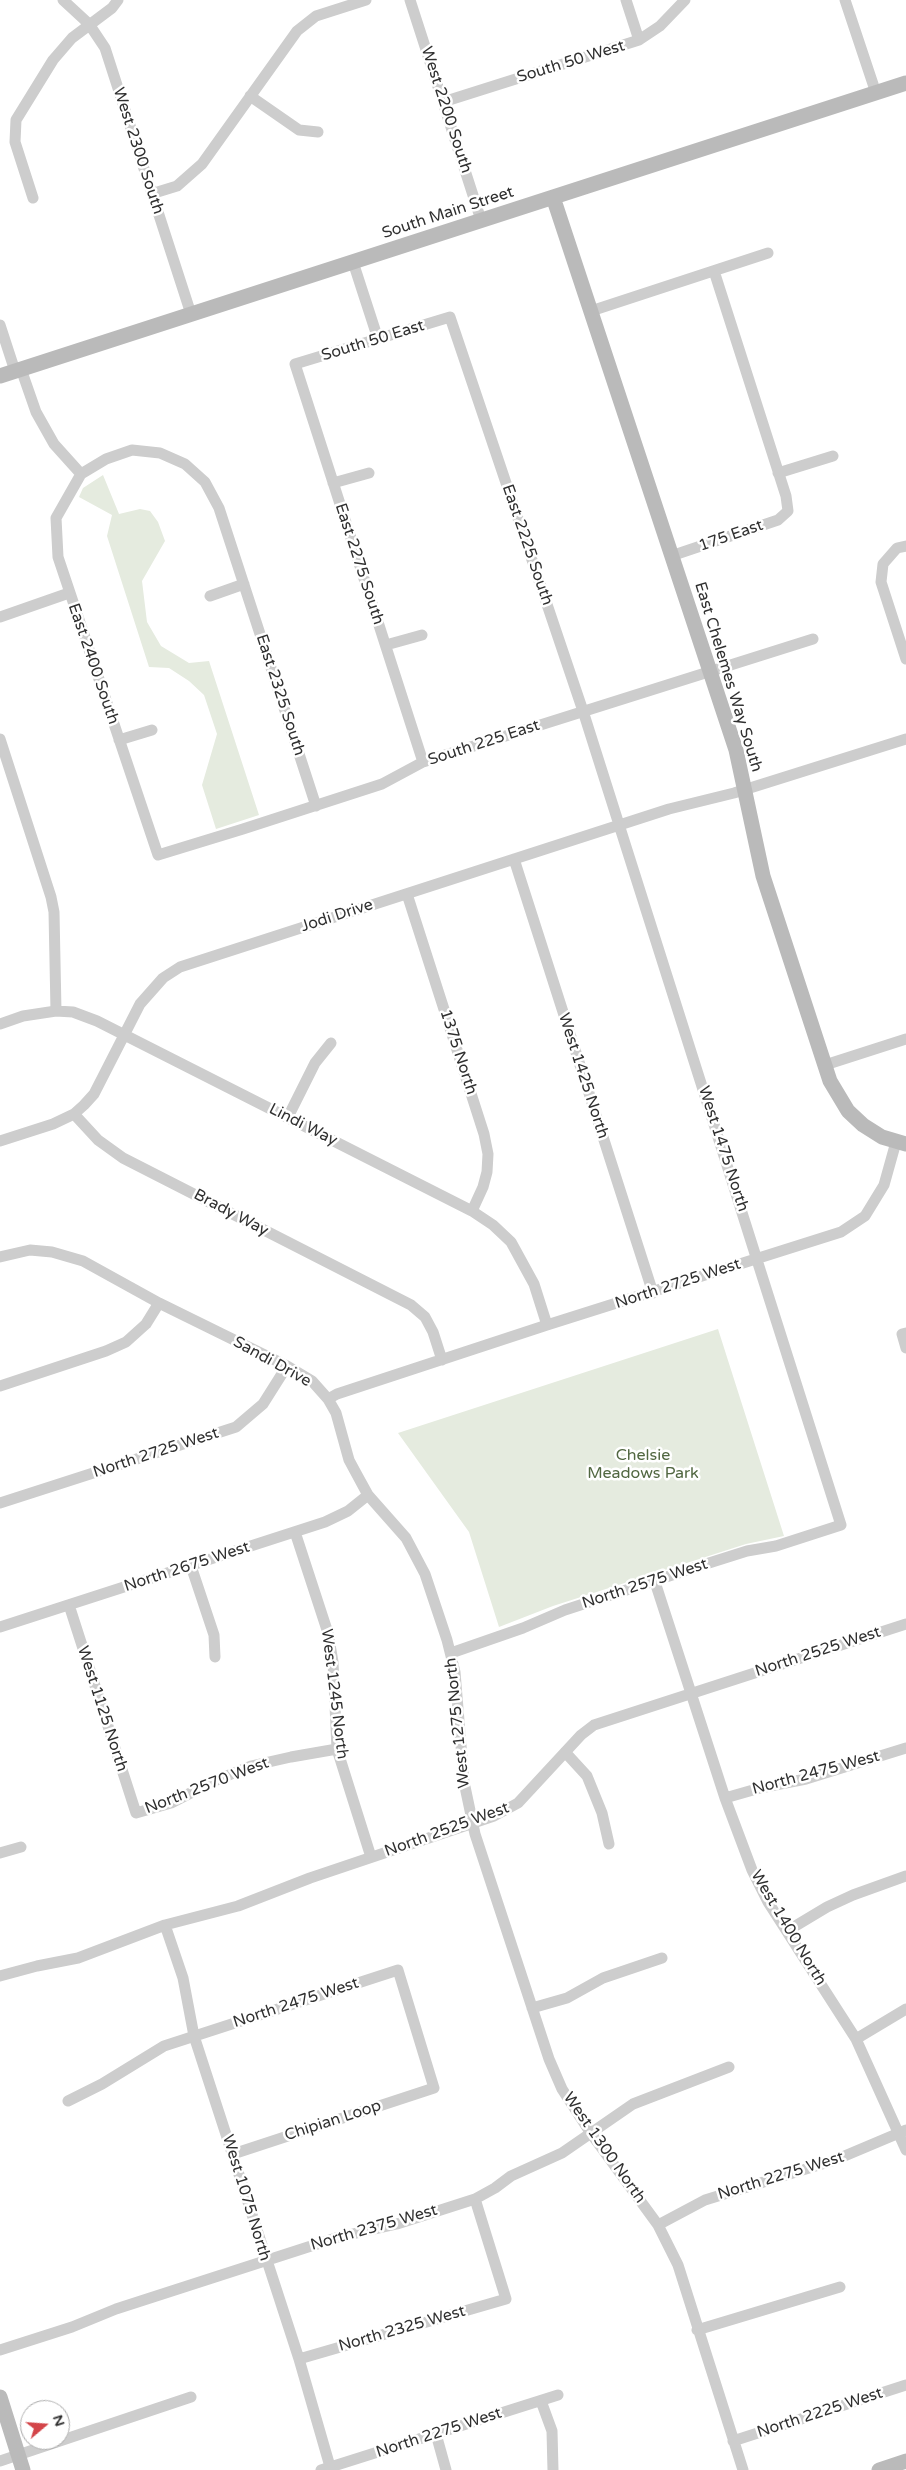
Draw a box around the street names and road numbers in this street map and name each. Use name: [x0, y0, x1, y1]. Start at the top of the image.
street label: South 50 West: [515, 36, 627, 88]
street label: West 2200 South: [416, 44, 476, 176]
street label: West 2300 South: [108, 85, 168, 217]
street label: South Main Street: [380, 183, 516, 243]
street label: South 50 East: [319, 316, 427, 366]
street label: East 2225 South: [497, 482, 557, 608]
street label: East 2275 South: [330, 501, 388, 627]
street label: 175 East: [696, 516, 766, 556]
street label: East Chelemes Way South: [690, 580, 766, 774]
street label: East 2400 South: [63, 601, 123, 727]
street label: East 2325 South: [251, 632, 309, 758]
street label: South 225 East: [426, 716, 542, 770]
street label: Jodi Drive: [298, 895, 376, 937]
street label: 1375 North: [435, 1007, 481, 1097]
street label: West 1425 North: [554, 1011, 612, 1141]
street label: West 1475 North: [694, 1084, 752, 1214]
street label: Lindi Way: [266, 1100, 340, 1150]
street label: Brady Way: [190, 1185, 272, 1241]
street label: North 2725 West: [613, 1255, 743, 1313]
street label: Sandi Drive: [230, 1333, 314, 1391]
street label: North 2725 West: [91, 1424, 221, 1482]
street label: North 2675 West: [122, 1538, 252, 1596]
street label: North 2575 West: [580, 1555, 710, 1613]
street label: North 2525 West: [753, 1623, 883, 1681]
street label: West 1245 North: [316, 1628, 352, 1760]
street label: West 1125 North: [73, 1644, 131, 1774]
street label: West 1275 North: [442, 1657, 474, 1789]
street label: North 2475 West: [750, 1747, 882, 1799]
street label: North 2570 West: [142, 1754, 272, 1818]
street label: North 2525 West: [382, 1799, 512, 1861]
street label: West 1400 North: [746, 1867, 830, 1989]
street label: North 2475 West: [231, 1974, 361, 2032]
street label: West 1300 North: [559, 2089, 649, 2207]
street label: Chipian Loop: [282, 2096, 384, 2146]
street label: West 1075 North: [218, 2133, 274, 2263]
street label: North 2275 West: [716, 2148, 846, 2204]
street label: North 2375 West: [308, 2201, 440, 2255]
street label: North 2325 West: [336, 2302, 468, 2356]
street label: North 2225 West: [755, 2384, 885, 2442]
street label: North 2275 West: [374, 2404, 504, 2462]

